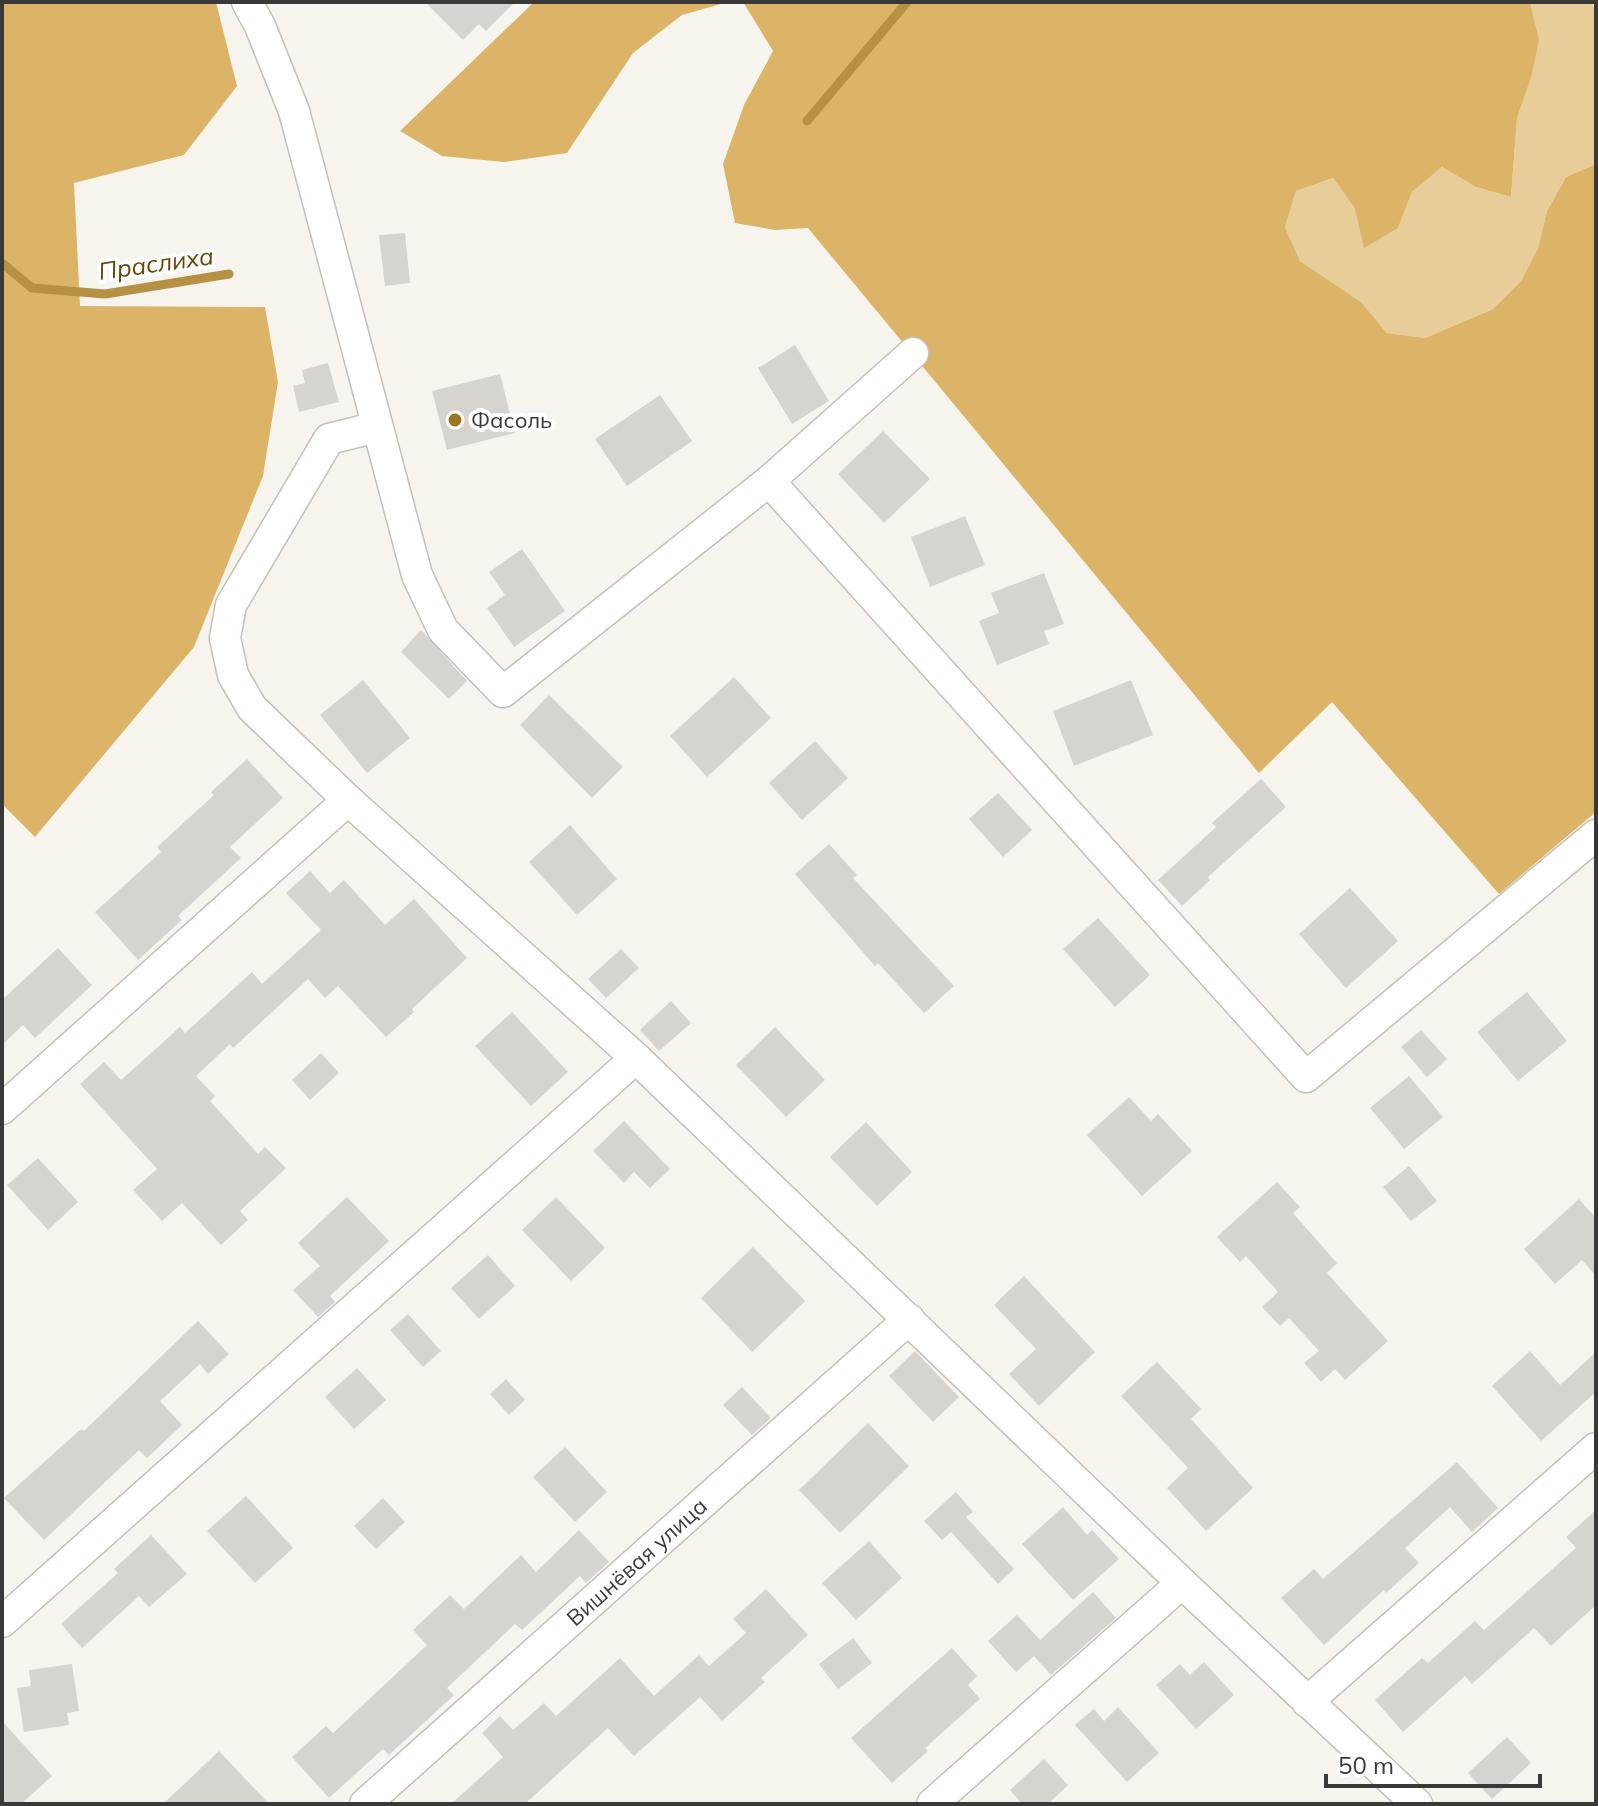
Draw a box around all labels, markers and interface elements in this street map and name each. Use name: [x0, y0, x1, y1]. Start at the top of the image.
water label: Праслиха: [96, 240, 215, 286]
place label: Фасоль: [471, 406, 552, 434]
marker: Фасоль: [446, 411, 464, 429]
street label: Вишнёвая улица: [561, 1492, 713, 1632]
scale bar: [1326, 1738, 1540, 1788]
text: 50 m: [1338, 1750, 1394, 1780]

